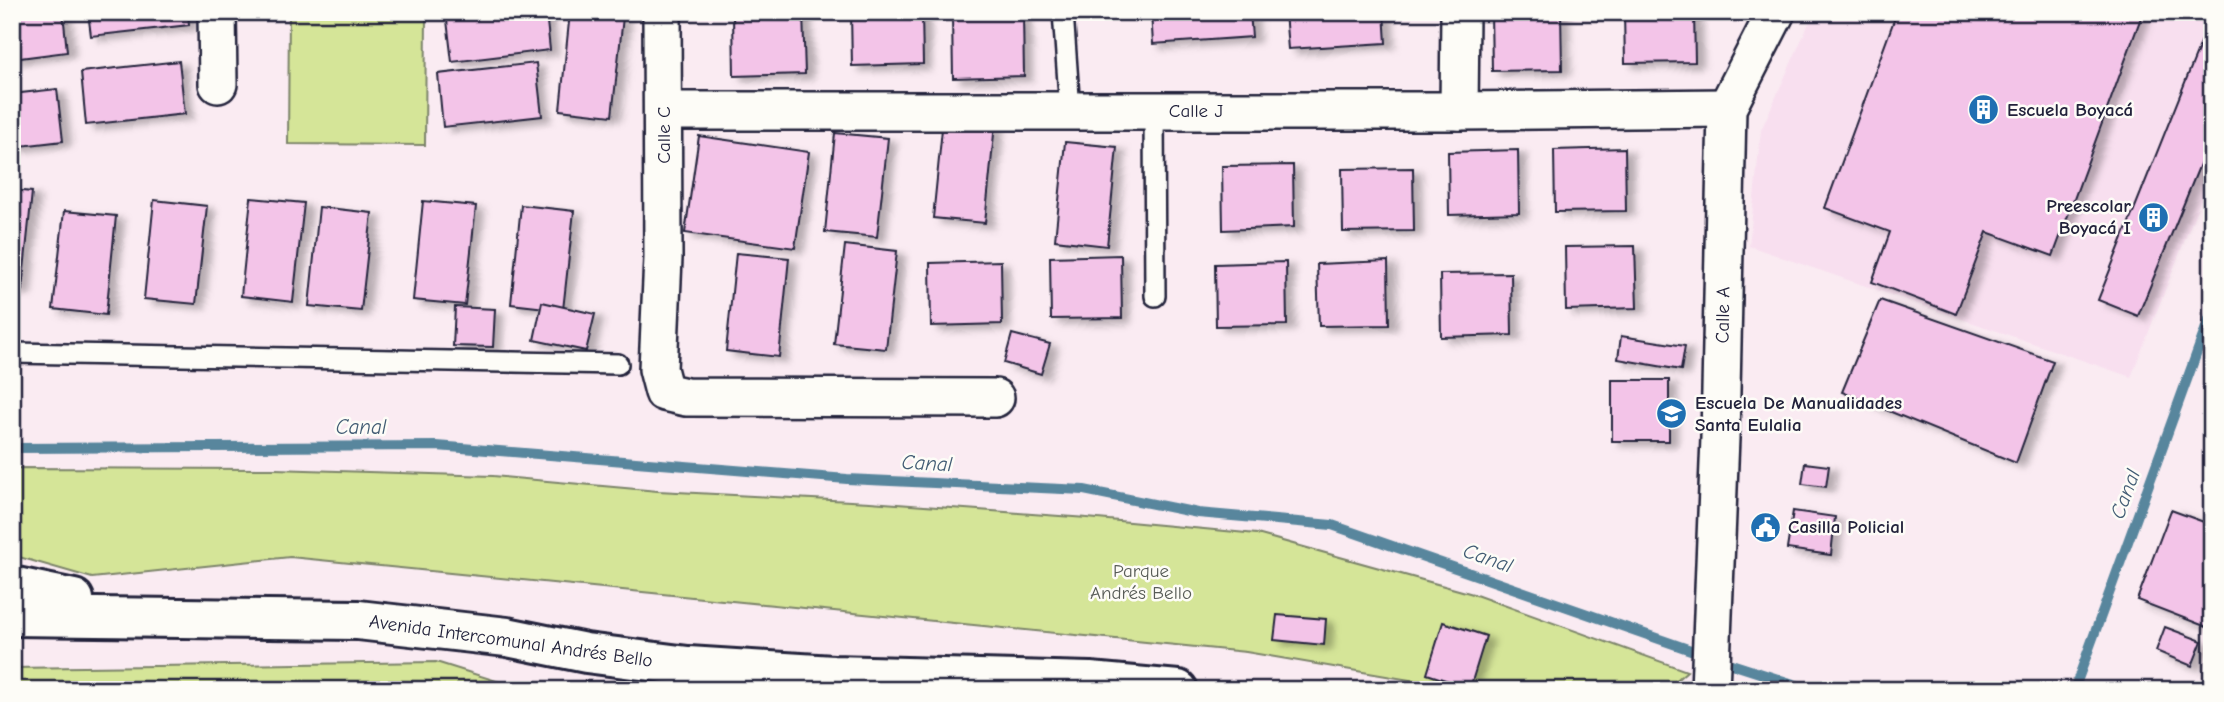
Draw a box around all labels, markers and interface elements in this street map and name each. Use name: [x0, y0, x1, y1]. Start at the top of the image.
building icon: Escuela Boyacá: [1967, 93, 2001, 127]
place label: Escuela Boyacá: [2007, 99, 2133, 121]
street label: Calle J: [1169, 100, 1223, 122]
street label: Calle C: [653, 106, 675, 164]
place label: Preescolar Boyacá I: [2046, 195, 2131, 239]
building icon: Preescolar Boyacá I: [2137, 200, 2171, 234]
street label: Calle A: [1712, 286, 1734, 344]
place label: Escuela De Manualidades Santa Eulalia: [1695, 392, 1902, 436]
school or university icon: Escuela De Manualidades Santa Eulalia: [1655, 397, 1689, 431]
water label: Canal: [336, 415, 387, 439]
water label: Canal: [901, 450, 953, 476]
water label: Canal: [2105, 466, 2145, 522]
public building icon: Casilla Policial: [1748, 510, 1782, 544]
place label: Casilla Policial: [1788, 516, 1904, 538]
water label: Canal: [1460, 538, 1516, 578]
park label: Parque Andrés Bello: [1090, 560, 1192, 604]
street label: Avenida Intercomunal Andrés Bello: [368, 610, 654, 672]

